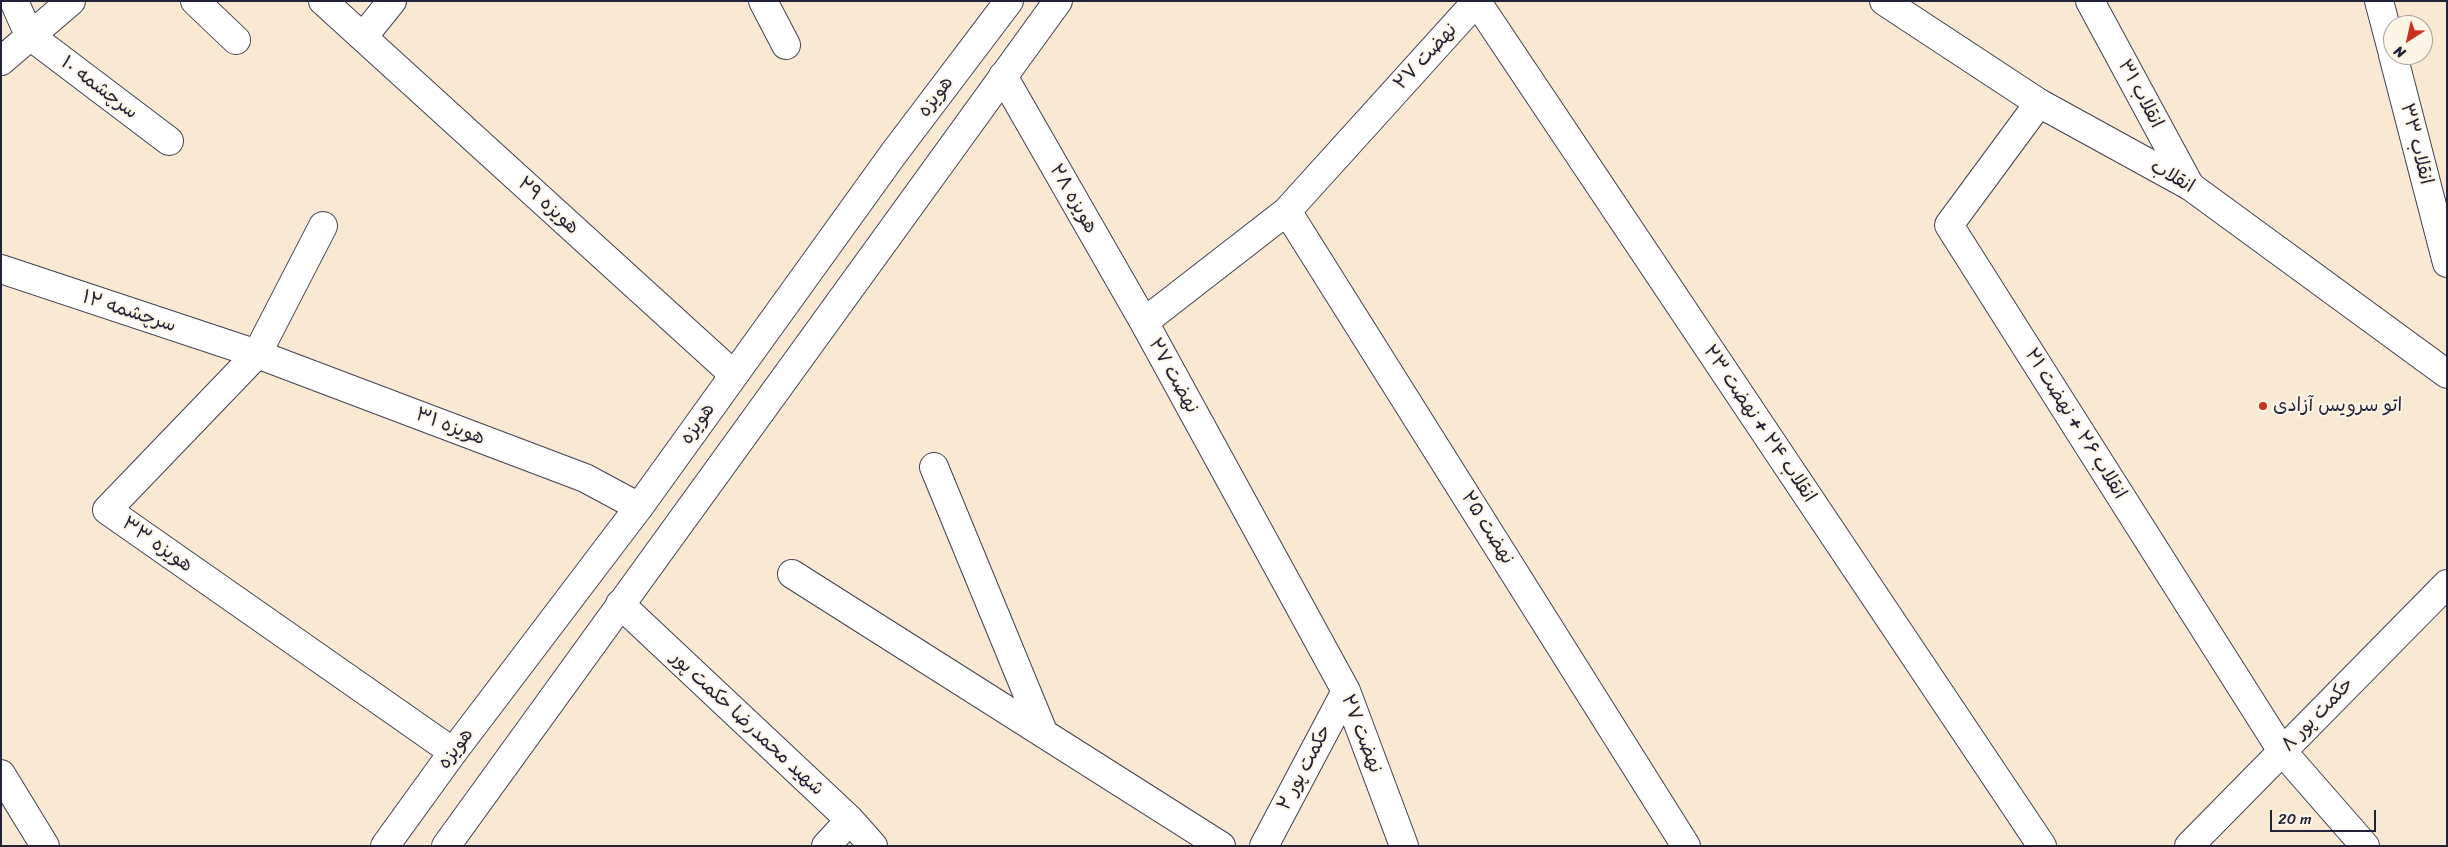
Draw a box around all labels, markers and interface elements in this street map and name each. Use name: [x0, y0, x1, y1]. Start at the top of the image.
north arrow: [2383, 15, 2433, 65]
street label: نهضت ۲۷: [1390, 19, 1462, 95]
text: N: [2389, 39, 2411, 65]
street label: سرچشمه ۱۰: [56, 52, 142, 124]
street label: انقلاب ۳۱: [2112, 56, 2168, 132]
street label: هویزه: [913, 72, 959, 122]
street label: انقلاب ۳۳: [2395, 101, 2437, 187]
street label: انقلاب: [2146, 155, 2198, 199]
street label: هویزه ۲۸: [1044, 160, 1102, 238]
street label: هویزه ۲۹: [513, 172, 583, 240]
street label: سرچشمه ۱۲: [79, 286, 179, 338]
street label: نهضت ۲۷: [1143, 334, 1203, 418]
street label: انقلاب ۲۴ + نهضت ۲۳: [1698, 341, 1820, 507]
street label: انقلاب ۲۶ + نهضت ۲۱: [2019, 344, 2131, 504]
place label: اتو سرويس آزادی: [2273, 395, 2402, 417]
street label: هویزه: [676, 399, 720, 449]
marker: اتو سرويس آزادی: [2257, 400, 2269, 412]
street label: هویزه ۳۱: [412, 403, 488, 451]
street label: نهضت ۲۵: [1456, 487, 1518, 569]
street label: هویزه ۳۳: [117, 512, 197, 578]
street label: شهید محمدرضا حکمت پور: [666, 647, 828, 801]
street label: حکمت پور ۸: [2277, 673, 2359, 757]
street label: نهضت ۲۷: [1336, 691, 1386, 777]
street label: حکمت پور ۲: [1273, 721, 1337, 815]
street label: هویزه: [433, 724, 479, 774]
scale bar: [2273, 800, 2379, 832]
text: 20 m: [2278, 806, 2312, 832]

